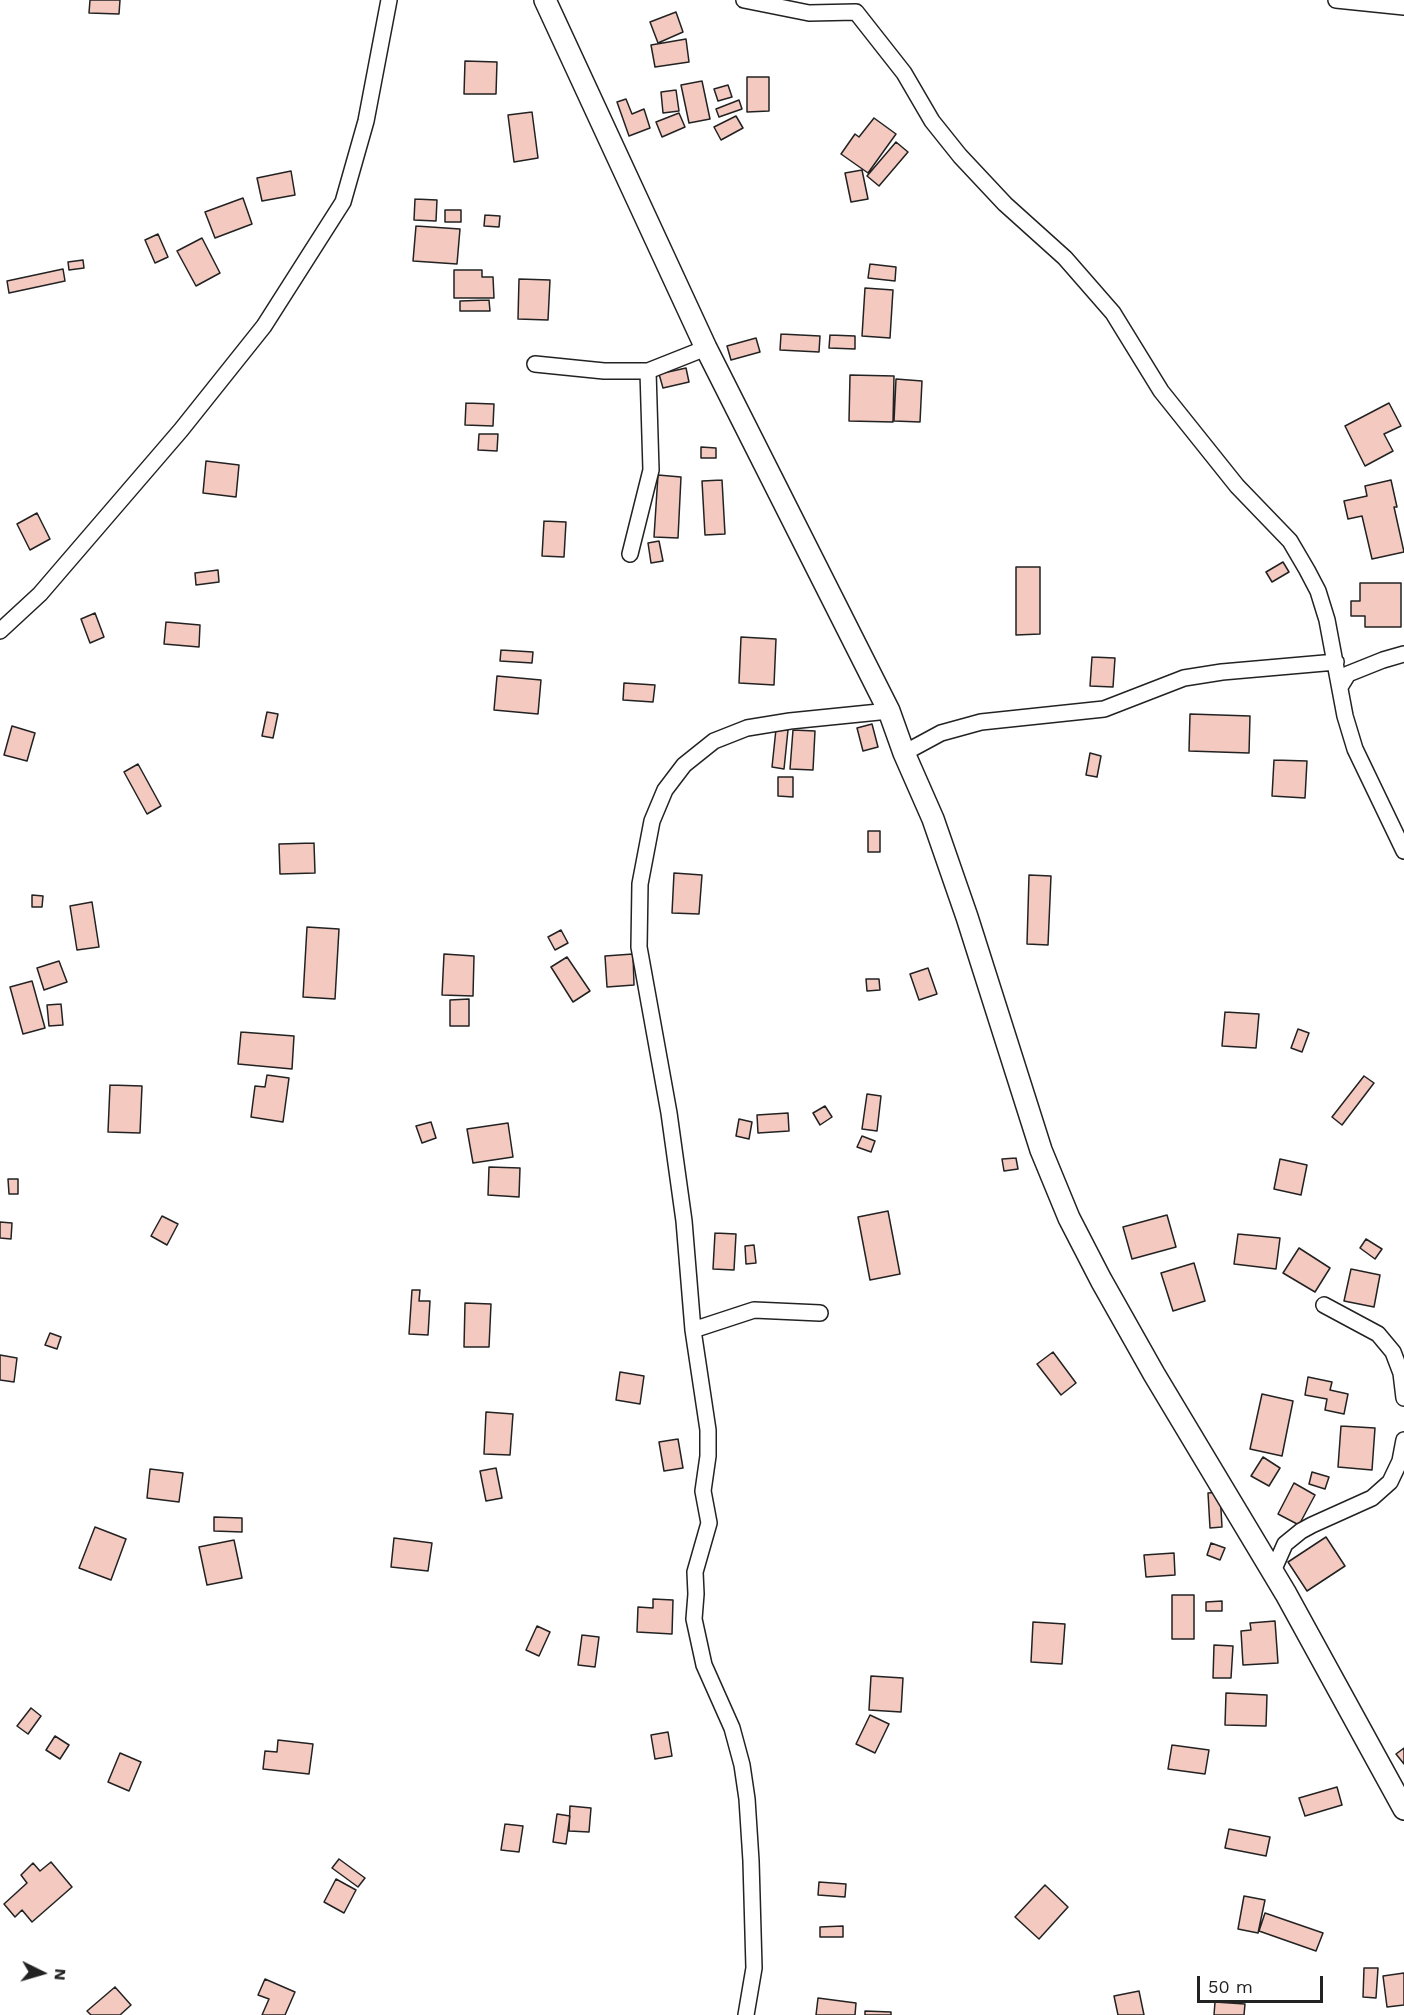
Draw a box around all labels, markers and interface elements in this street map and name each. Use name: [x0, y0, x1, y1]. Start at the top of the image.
north arrow: [12, 1943, 72, 2003]
scale bar: [1200, 1964, 1326, 2002]
text: N: [50, 1968, 70, 1981]
text: 50 m: [1208, 1976, 1253, 1997]

